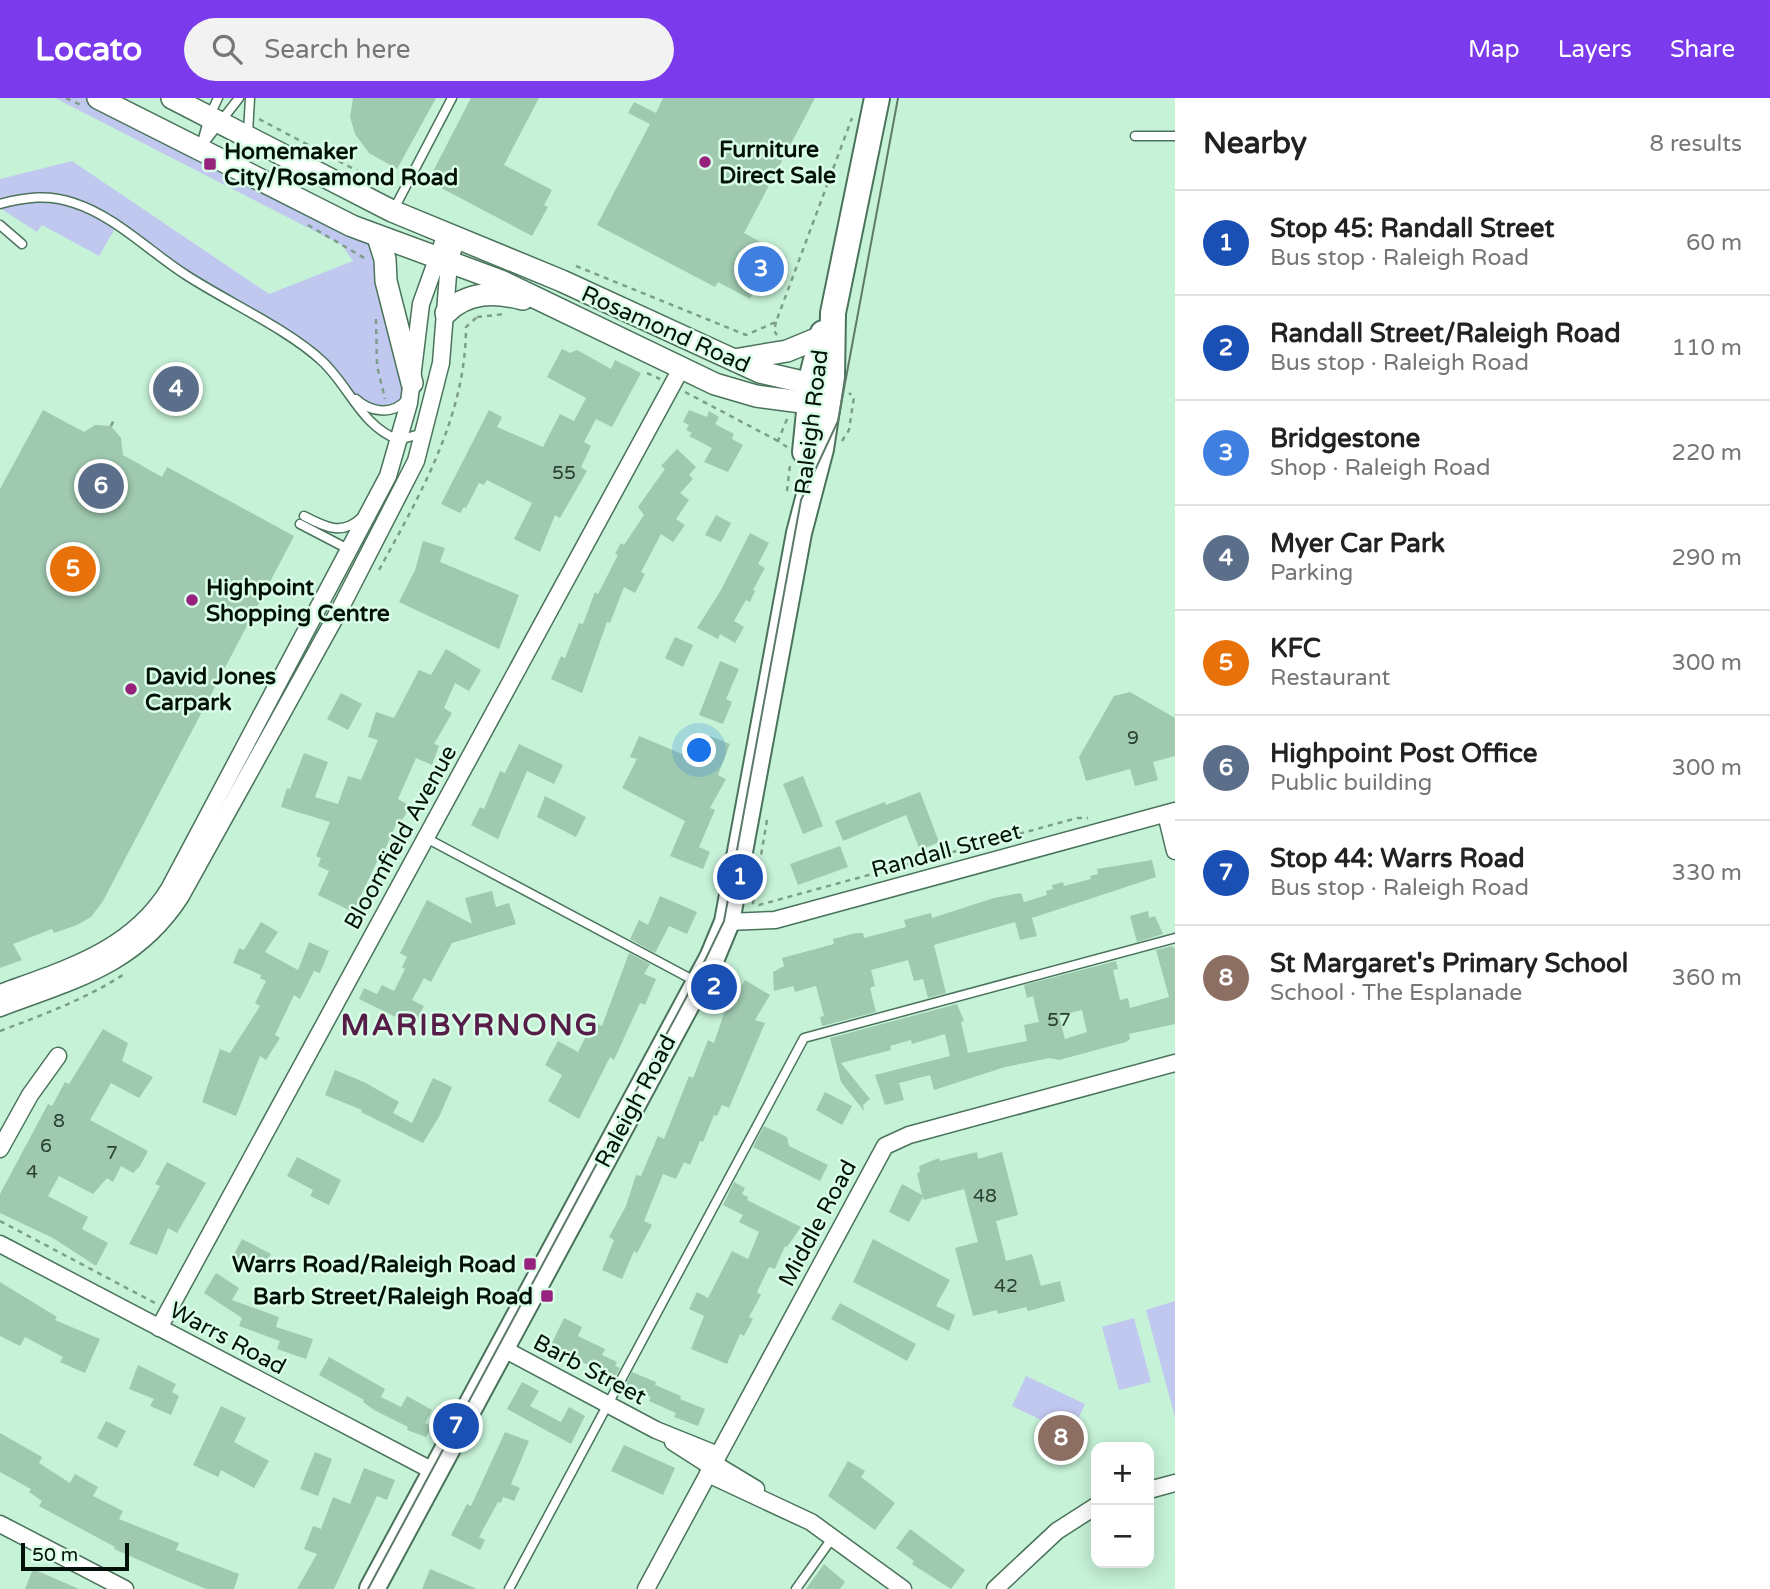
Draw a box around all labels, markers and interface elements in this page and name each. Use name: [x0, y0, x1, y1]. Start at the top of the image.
search box: [184, 18, 674, 81]
text: Locato: [35, 30, 142, 69]
icon: search: [208, 30, 246, 68]
text: Search here: [264, 34, 410, 65]
text: Map: [1468, 35, 1520, 64]
text: Layers: [1558, 35, 1632, 64]
text: Share: [1670, 35, 1735, 64]
text: Nearby: [1203, 125, 1307, 162]
text: 8 results: [1649, 130, 1742, 158]
place label: Furniture Direct Sale: [719, 136, 836, 190]
place label: Homemaker City/Rosamond Road: [224, 138, 458, 192]
marker: Furniture Direct Sale: [697, 154, 713, 170]
marker: Homemaker City/Rosamond Road: [202, 156, 218, 172]
text: Stop 45: Randall Street: [1270, 213, 1554, 244]
text: 1: [1219, 229, 1233, 257]
text: 60 m: [1686, 229, 1742, 257]
pin: 3: [738, 243, 784, 295]
text: Bus stop · Raleigh Road: [1270, 244, 1529, 272]
street label: Rosamond Road: [577, 280, 754, 380]
text: Randall Street/Raleigh Road: [1270, 318, 1621, 349]
text: 2: [1219, 334, 1233, 362]
text: 110 m: [1672, 334, 1742, 362]
street label: Raleigh Road: [789, 348, 835, 496]
text: Bus stop · Raleigh Road: [1270, 349, 1529, 377]
pin: 4: [153, 363, 199, 415]
text: Bridgestone: [1270, 423, 1420, 454]
text: 3: [1219, 439, 1233, 467]
text: 220 m: [1672, 439, 1742, 467]
text: Shop · Raleigh Road: [1270, 454, 1491, 482]
pin: 6: [78, 460, 124, 512]
house number: 55: [552, 462, 576, 484]
text: Myer Car Park: [1270, 528, 1445, 559]
pin: 5: [50, 543, 96, 595]
text: 4: [1219, 544, 1233, 572]
text: 290 m: [1672, 544, 1742, 572]
text: Parking: [1270, 559, 1353, 587]
place label: Highpoint Shopping Centre: [206, 574, 390, 628]
marker: Highpoint Shopping Centre: [184, 592, 200, 608]
text: KFC: [1270, 633, 1321, 664]
text: 5: [1219, 649, 1233, 677]
text: 300 m: [1672, 649, 1742, 677]
place label: David Jones Carpark: [145, 663, 276, 717]
text: Restaurant: [1270, 664, 1390, 692]
marker: David Jones Carpark: [123, 681, 139, 697]
house number: 9: [1127, 727, 1139, 749]
your location: [682, 733, 716, 767]
text: Highpoint Post Office: [1270, 738, 1537, 769]
street label: Bloomfield Avenue: [339, 740, 463, 935]
text: 6: [1219, 754, 1233, 782]
text: 300 m: [1672, 754, 1742, 782]
text: Public building: [1270, 769, 1432, 797]
street label: Randall Street: [868, 817, 1024, 884]
text: Stop 44: Warrs Road: [1270, 843, 1525, 874]
pin: 1: [717, 851, 763, 903]
text: 7: [1219, 859, 1233, 887]
text: 330 m: [1672, 859, 1742, 887]
text: Bus stop · Raleigh Road: [1270, 874, 1529, 902]
text: St Margaret's Primary School: [1270, 948, 1628, 979]
pin: 2: [691, 961, 737, 1013]
text: 8: [1219, 964, 1233, 992]
text: 360 m: [1672, 964, 1742, 992]
text: School · The Esplanade: [1270, 979, 1522, 1007]
district label: MARIBYRNONG: [341, 1007, 599, 1044]
house number: 57: [1047, 1009, 1071, 1031]
street label: Raleigh Road: [589, 1030, 683, 1173]
house number: 8: [53, 1110, 65, 1132]
house number: 6: [40, 1135, 52, 1157]
house number: 7: [106, 1142, 118, 1164]
street label: Middle Road: [773, 1155, 863, 1292]
house number: 4: [26, 1161, 38, 1183]
house number: 48: [973, 1185, 997, 1207]
place label: Warrs Road/Raleigh Road: [232, 1251, 516, 1279]
marker: Warrs Road/Raleigh Road: [522, 1256, 538, 1272]
house number: 42: [994, 1275, 1018, 1297]
place label: Barb Street/Raleigh Road: [253, 1283, 533, 1311]
marker: Barb Street/Raleigh Road: [539, 1288, 555, 1304]
street label: Warrs Road: [165, 1297, 290, 1381]
street label: Barb Street: [528, 1328, 651, 1411]
pin: 7: [433, 1400, 479, 1452]
pin: 8: [1038, 1412, 1084, 1464]
map controls: [1091, 1442, 1154, 1568]
button: +: [1091, 1442, 1154, 1505]
button: −: [1091, 1505, 1154, 1568]
scale bar: [21, 1540, 130, 1572]
text: 50 m: [32, 1544, 78, 1566]

